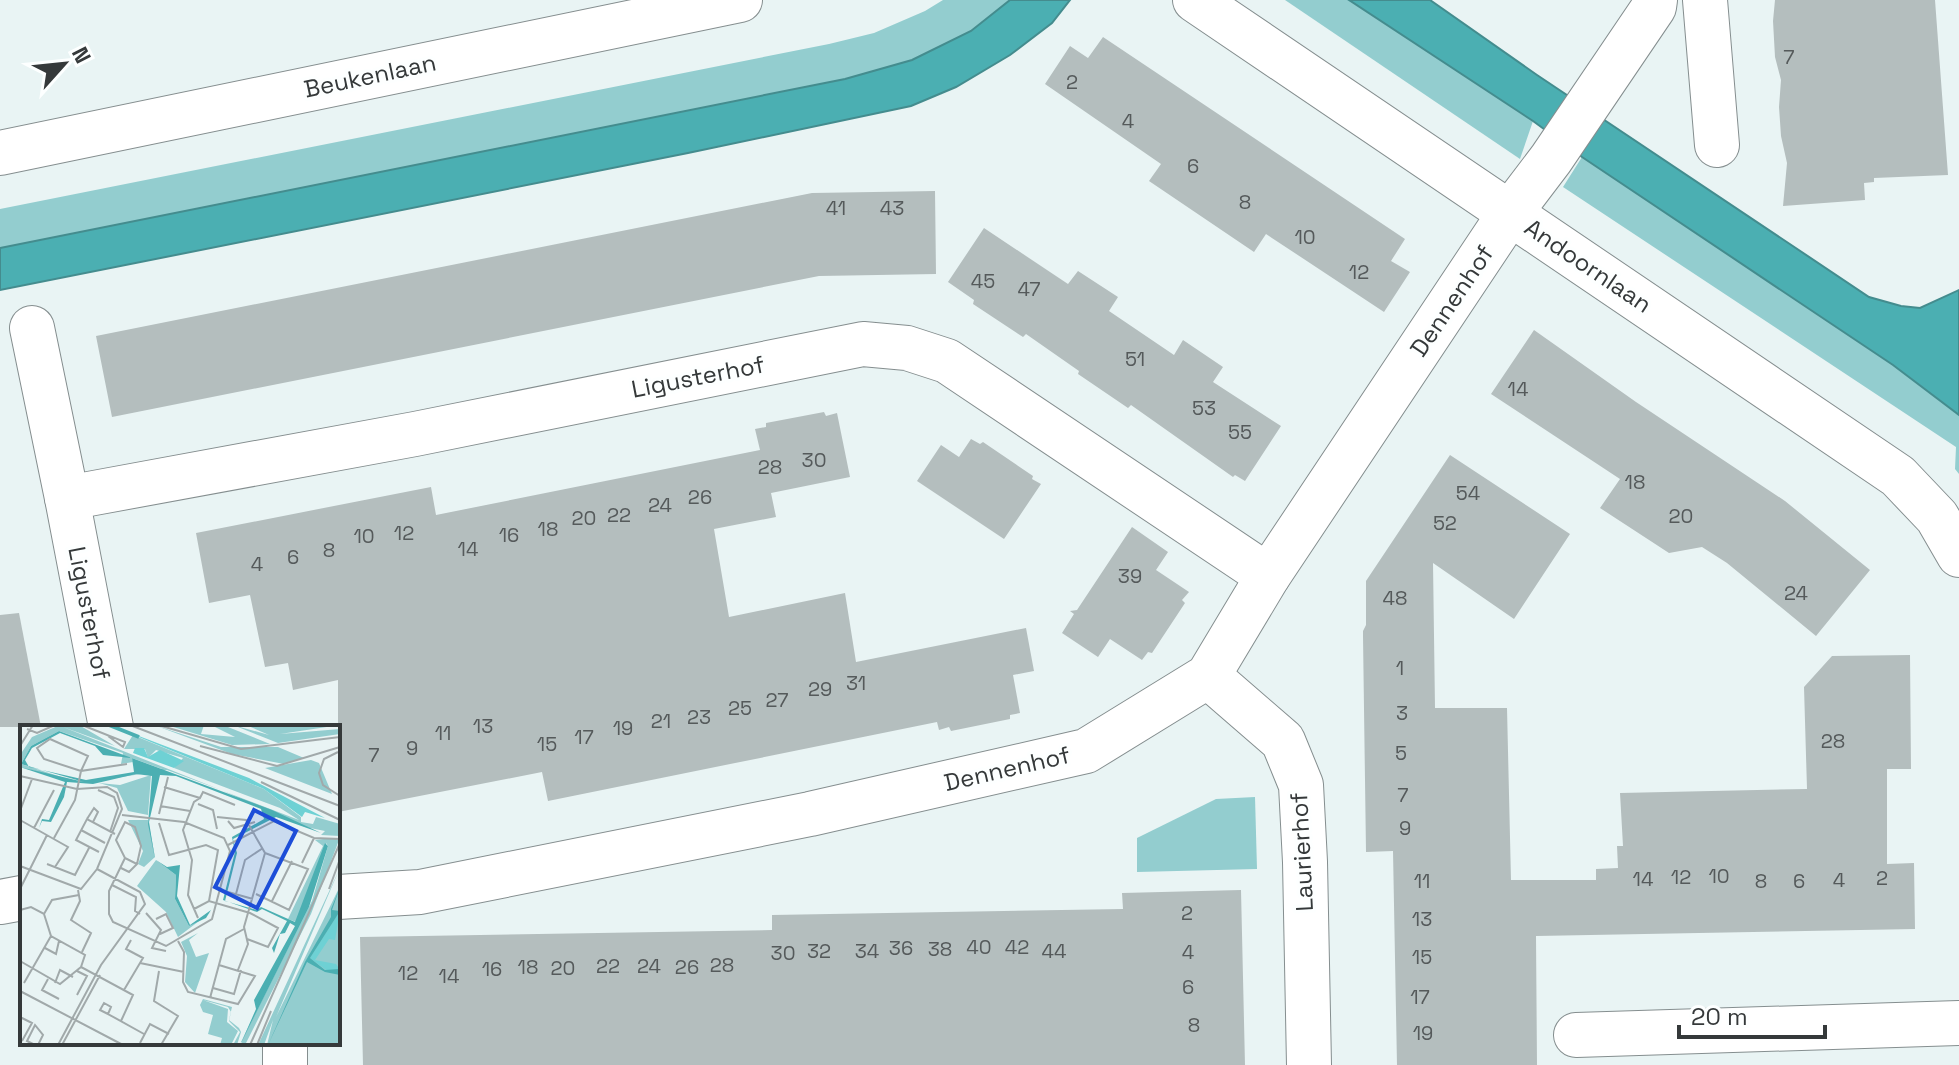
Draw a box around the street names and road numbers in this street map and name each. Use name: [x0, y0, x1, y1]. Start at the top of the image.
street label: Beukenlaan: [301, 46, 439, 105]
street label: Andoornlaan: [1519, 212, 1658, 320]
street label: Dennenhof: [1403, 239, 1500, 363]
street label: Ligusterhof: [629, 348, 767, 405]
street label: Ligusterhof: [61, 544, 118, 682]
street label: Dennenhof: [941, 739, 1073, 798]
street label: Laurierhof: [1283, 792, 1320, 912]

